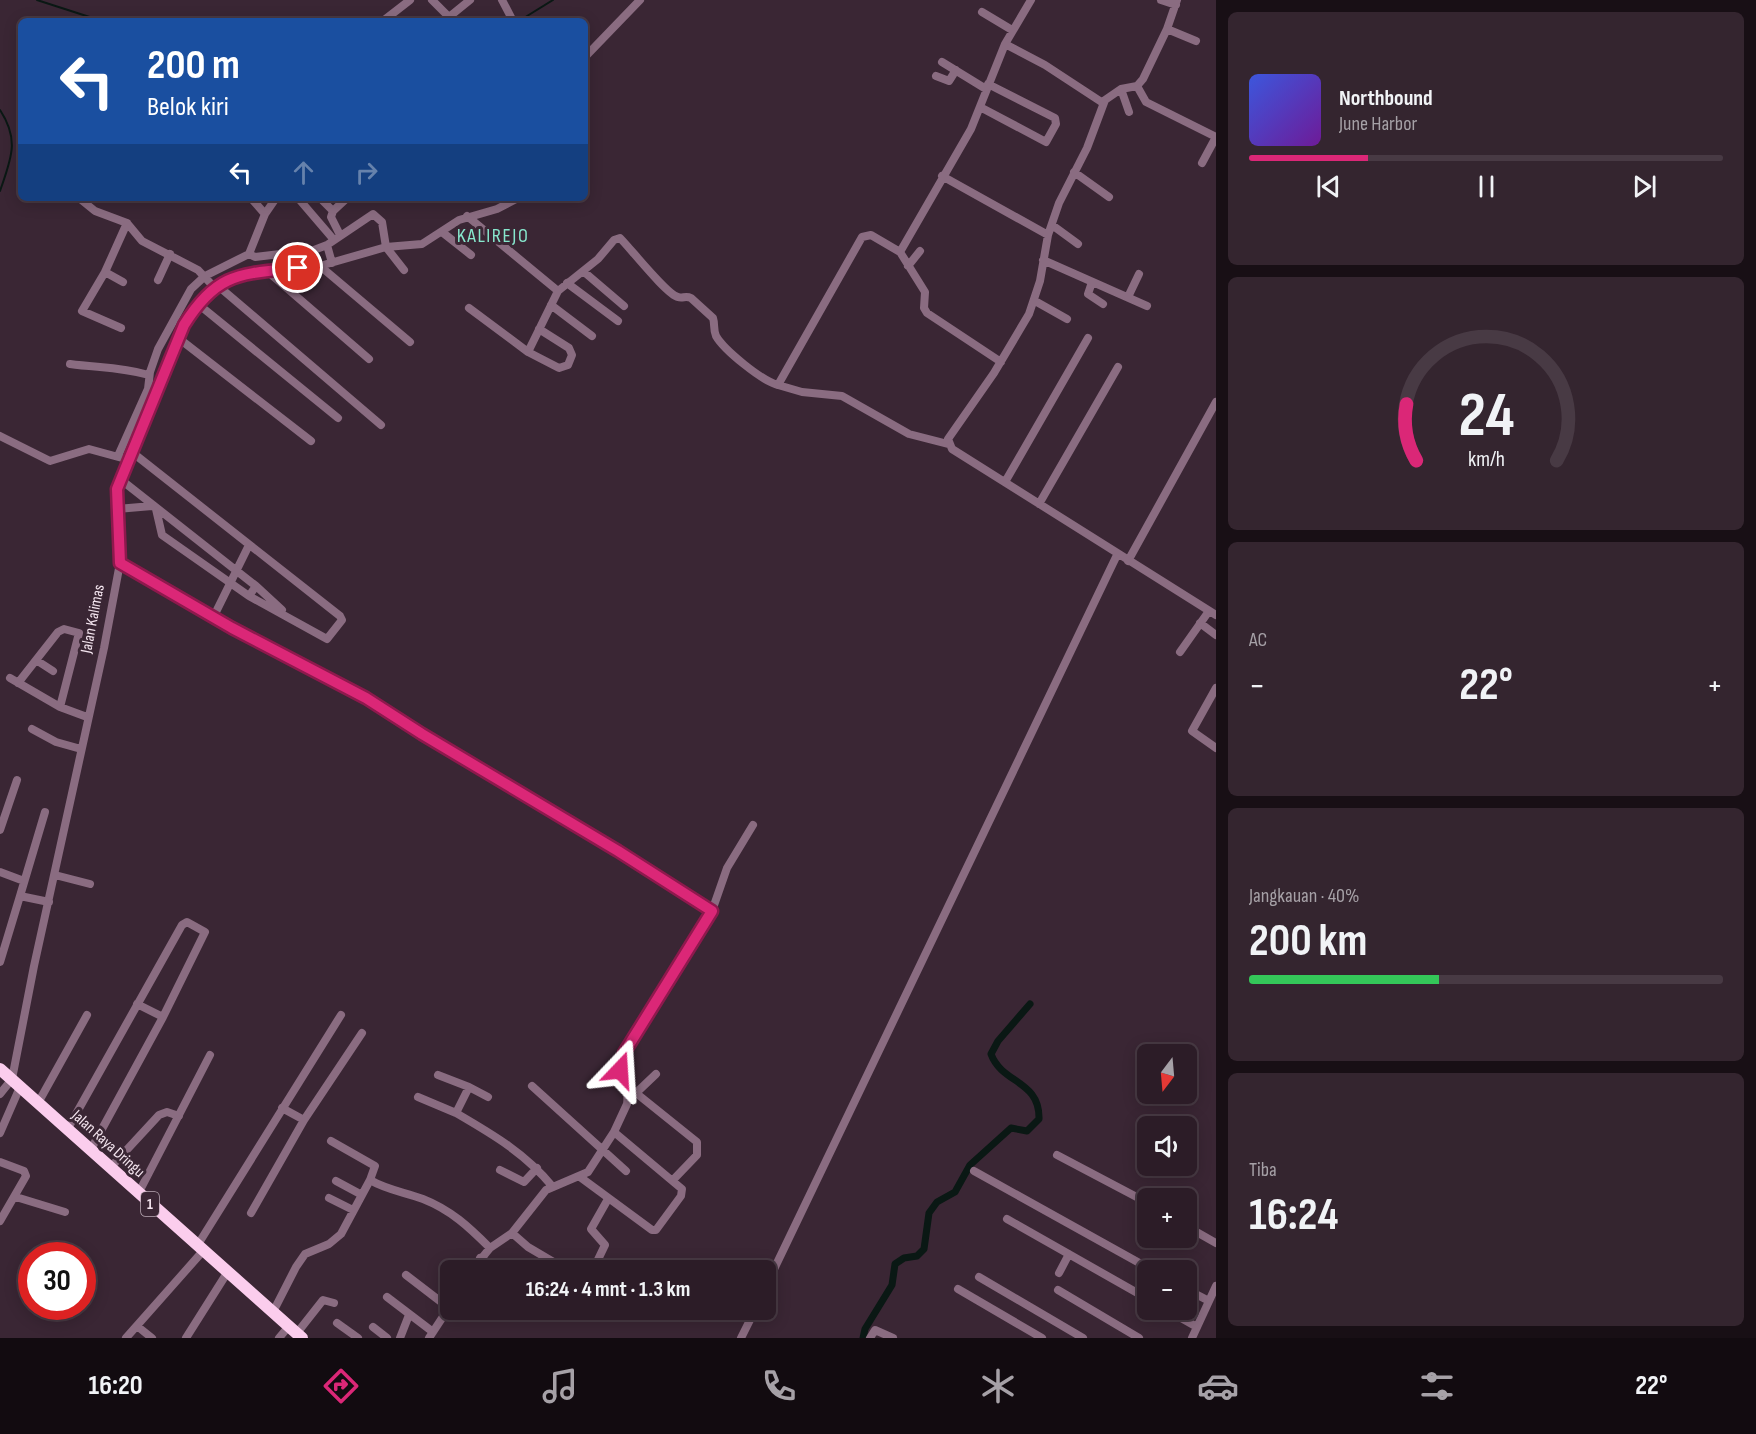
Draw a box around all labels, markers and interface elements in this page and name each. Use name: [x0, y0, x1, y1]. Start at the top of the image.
text: 200 m: [147, 40, 240, 91]
icon: left: [48, 42, 126, 120]
text: Northbound: [1339, 85, 1433, 112]
text: Belok kiri: [147, 91, 229, 123]
text: June Harbor: [1339, 112, 1417, 136]
icon: left: [224, 156, 257, 189]
icon: ahead: [287, 156, 320, 189]
icon: right: [350, 156, 383, 189]
icon: previous: [1312, 170, 1345, 203]
icon: pause: [1470, 170, 1503, 203]
icon: next: [1628, 170, 1661, 203]
district label: KALIREJO: [457, 224, 529, 248]
pin: [272, 242, 323, 293]
icon: arrive: [281, 251, 314, 284]
text: 24: [1458, 379, 1514, 454]
text: km/h: [1467, 447, 1505, 472]
street label: Jalan Kalimas: [77, 583, 109, 656]
text: AC: [1249, 628, 1267, 652]
text: 22°: [1459, 658, 1513, 713]
text: −: [1249, 666, 1265, 706]
text: +: [1707, 666, 1723, 706]
text: Jangkauan · 40%: [1249, 884, 1359, 908]
text: 200 km: [1249, 914, 1367, 969]
position arrow: [588, 1038, 652, 1102]
north arrow: [1137, 1044, 1197, 1104]
map controls: [1137, 1044, 1197, 1320]
street label: Jalan Raya Dringu: [67, 1106, 148, 1182]
button: sound: [1137, 1116, 1197, 1176]
text: Tiba: [1249, 1158, 1277, 1182]
button: +: [1137, 1188, 1197, 1248]
text: 16:24: [1249, 1188, 1338, 1243]
road number: 1: [141, 1192, 159, 1216]
speed limit sign: 30: [18, 1242, 96, 1320]
button: −: [1137, 1260, 1197, 1320]
text: 16:24 · 4 mnt · 1.3 km: [526, 1276, 690, 1303]
icon: directions: [320, 1365, 362, 1407]
icon: music: [539, 1365, 581, 1407]
icon: phone: [758, 1365, 800, 1407]
icon: climate: [977, 1365, 1019, 1407]
icon: car: [1197, 1365, 1239, 1407]
icon: filters: [1416, 1365, 1458, 1407]
text: 16:20: [89, 1370, 143, 1402]
text: 22°: [1635, 1370, 1667, 1402]

